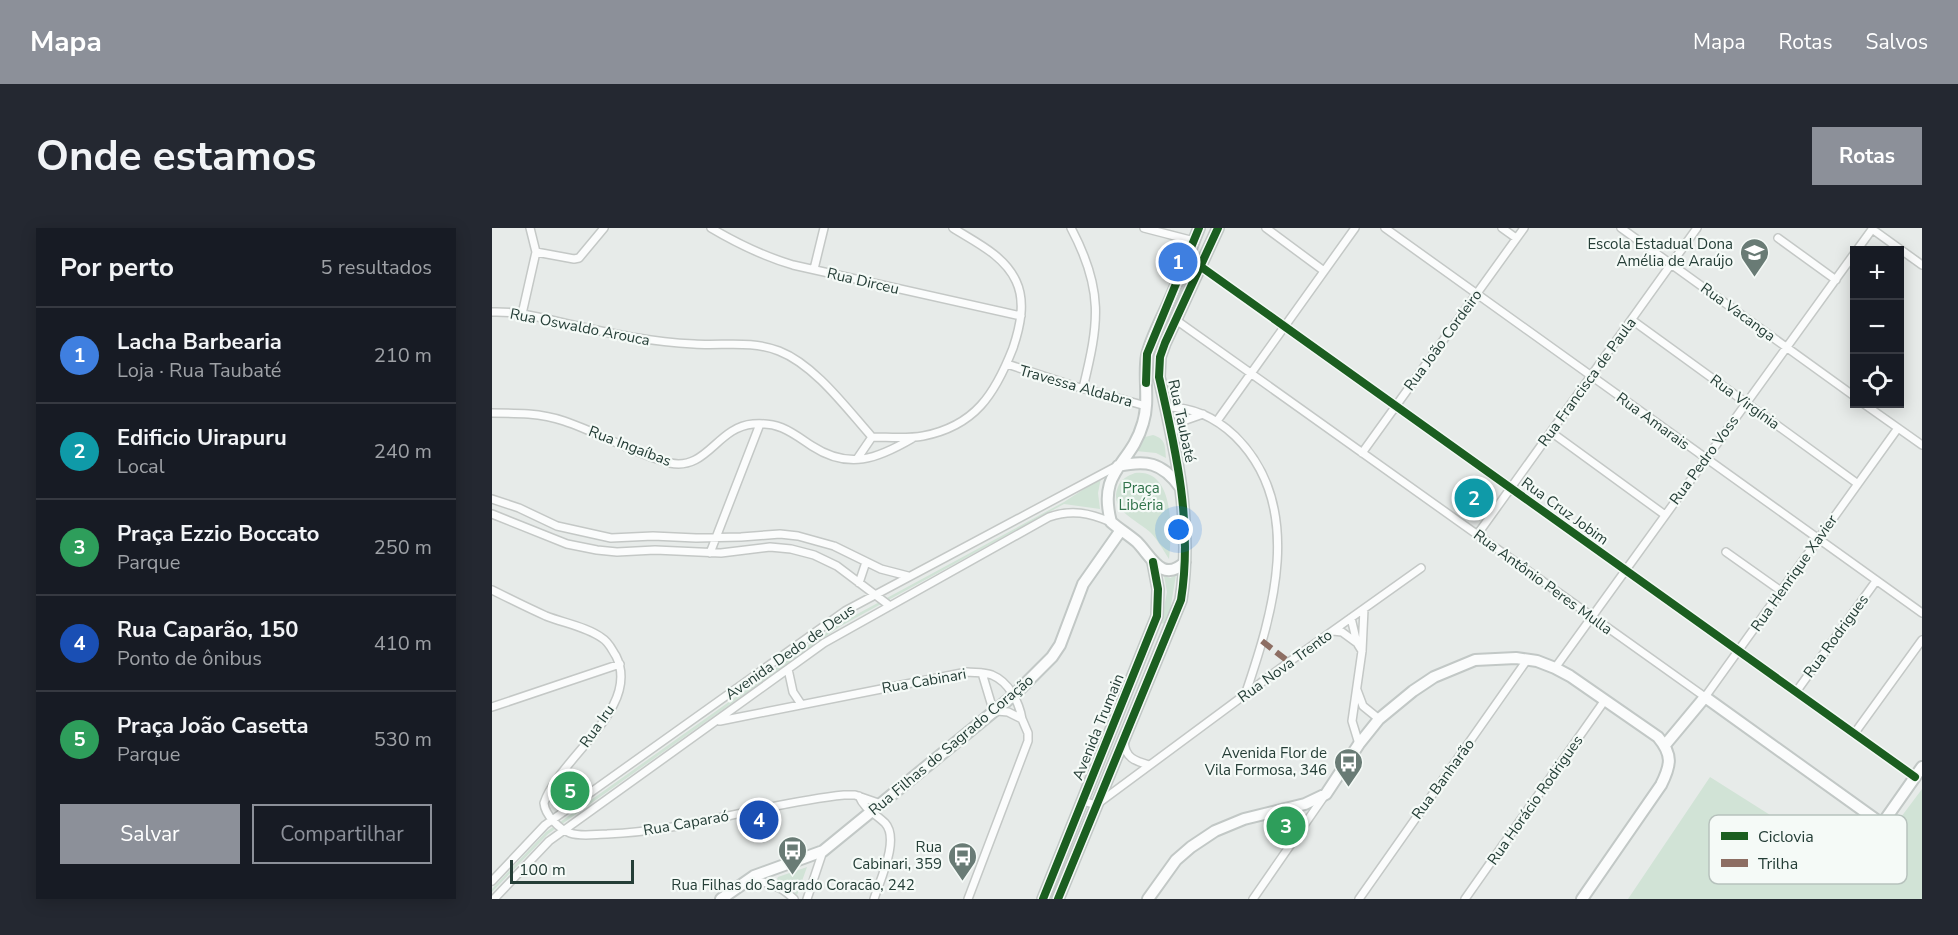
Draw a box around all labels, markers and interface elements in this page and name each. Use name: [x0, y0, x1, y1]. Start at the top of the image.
text: Mapa: [30, 23, 102, 61]
text: Mapa: [1693, 28, 1746, 56]
text: Rotas: [1779, 28, 1833, 56]
text: Salvos: [1866, 28, 1928, 56]
button: Rotas: [1812, 127, 1922, 185]
text: Onde estamos: [36, 128, 317, 185]
place label: Escola Estadual Dona Amélia de Araújo: [1587, 234, 1733, 271]
school or university icon: Escola Estadual Dona Amélia de Araújo: [1738, 237, 1770, 279]
pin: 1: [1158, 240, 1198, 285]
map controls: [1850, 246, 1904, 408]
button: +: [1850, 246, 1904, 300]
text: Por perto: [60, 250, 174, 285]
text: 5 resultados: [321, 254, 432, 281]
street label: Rua Dirceu: [825, 263, 901, 299]
street label: Rua Vacanga: [1697, 278, 1779, 346]
street label: Rua João Cordeiro: [1399, 285, 1487, 395]
button: −: [1850, 300, 1904, 354]
street label: Rua Oswaldo Arouca: [508, 304, 652, 350]
street label: Rua Francisca de Paula: [1533, 313, 1641, 451]
text: Lacha Barbearia: [117, 327, 282, 357]
text: 1: [74, 342, 86, 369]
text: 210 m: [374, 342, 432, 369]
button: locate: [1850, 354, 1904, 408]
text: Loja · Rua Taubaté: [117, 357, 282, 384]
street label: Travessa Aldabra: [1017, 360, 1135, 412]
street label: Rua Virgínia: [1706, 370, 1784, 434]
street label: Rua Taubaté: [1163, 378, 1201, 464]
street label: Rua Amarais: [1612, 388, 1694, 454]
street label: Rua Pedro Voss: [1665, 411, 1743, 509]
street label: Rua Ingaíbas: [586, 421, 674, 471]
text: Edificio Uirapuru: [117, 423, 287, 453]
text: 2: [74, 438, 86, 465]
text: 240 m: [374, 438, 432, 465]
text: Local: [117, 453, 165, 480]
street label: Rua Cruz Jobim: [1517, 473, 1613, 549]
pin: 2: [1454, 476, 1494, 520]
park label: Praça Libéria: [1118, 478, 1164, 515]
street label: Rua Henrique Xavier: [1746, 510, 1842, 635]
your location: [1164, 515, 1193, 544]
text: Praça Ezzio Boccato: [117, 519, 320, 549]
street label: Rua Antônio Peres Mulla: [1470, 525, 1616, 639]
text: 3: [74, 534, 86, 561]
text: 250 m: [374, 534, 432, 561]
text: Parque: [117, 549, 180, 576]
street label: Rua Rodrigues: [1799, 590, 1873, 682]
street label: Avenida Dedo de Deus: [721, 600, 859, 704]
text: Rua Caparão, 150: [117, 615, 298, 645]
street label: Rua Nova Trento: [1234, 625, 1336, 707]
text: 4: [74, 630, 86, 657]
text: 410 m: [374, 630, 432, 657]
text: Ponto de ônibus: [117, 645, 262, 672]
street label: Rua Cabinari: [880, 664, 968, 698]
street label: Rua Filhas do Sagrado Coração: [864, 670, 1038, 820]
street label: Avenida Trumain: [1068, 671, 1128, 783]
street label: Rua Iru: [575, 701, 619, 751]
text: Praça João Casetta: [117, 711, 309, 741]
text: 5: [74, 726, 86, 753]
text: 530 m: [374, 726, 432, 753]
street label: Rua Horácio Rodrigues: [1483, 731, 1587, 869]
street label: Rua Banharão: [1407, 735, 1479, 823]
text: Parque: [117, 741, 180, 768]
place label: Avenida Flor de Vila Formosa, 346: [1204, 743, 1327, 780]
bus stop icon: Avenida Flor de Vila Formosa, 346: [1332, 746, 1364, 788]
pin: 5: [550, 768, 590, 814]
pin: 4: [740, 798, 778, 842]
button: Salvar: [60, 804, 240, 864]
button: Compartilhar: [252, 804, 432, 864]
pin: 3: [1266, 804, 1306, 848]
street label: Rua Caparaó: [642, 806, 730, 840]
legend: [1709, 815, 1907, 884]
text: Ciclovia: [1758, 826, 1814, 848]
bus stop icon: Rua Filhas do Sagrado Coracão, 242: [777, 834, 809, 876]
place label: Rua Cabinari, 359: [852, 837, 942, 874]
bus stop icon: Rua Cabinari, 359: [947, 840, 979, 882]
text: Trilha: [1758, 853, 1798, 875]
scale bar: [510, 857, 634, 884]
text: 100 m: [519, 859, 566, 881]
place label: Rua Filhas do Sagrado Coracão, 242: [671, 875, 915, 895]

